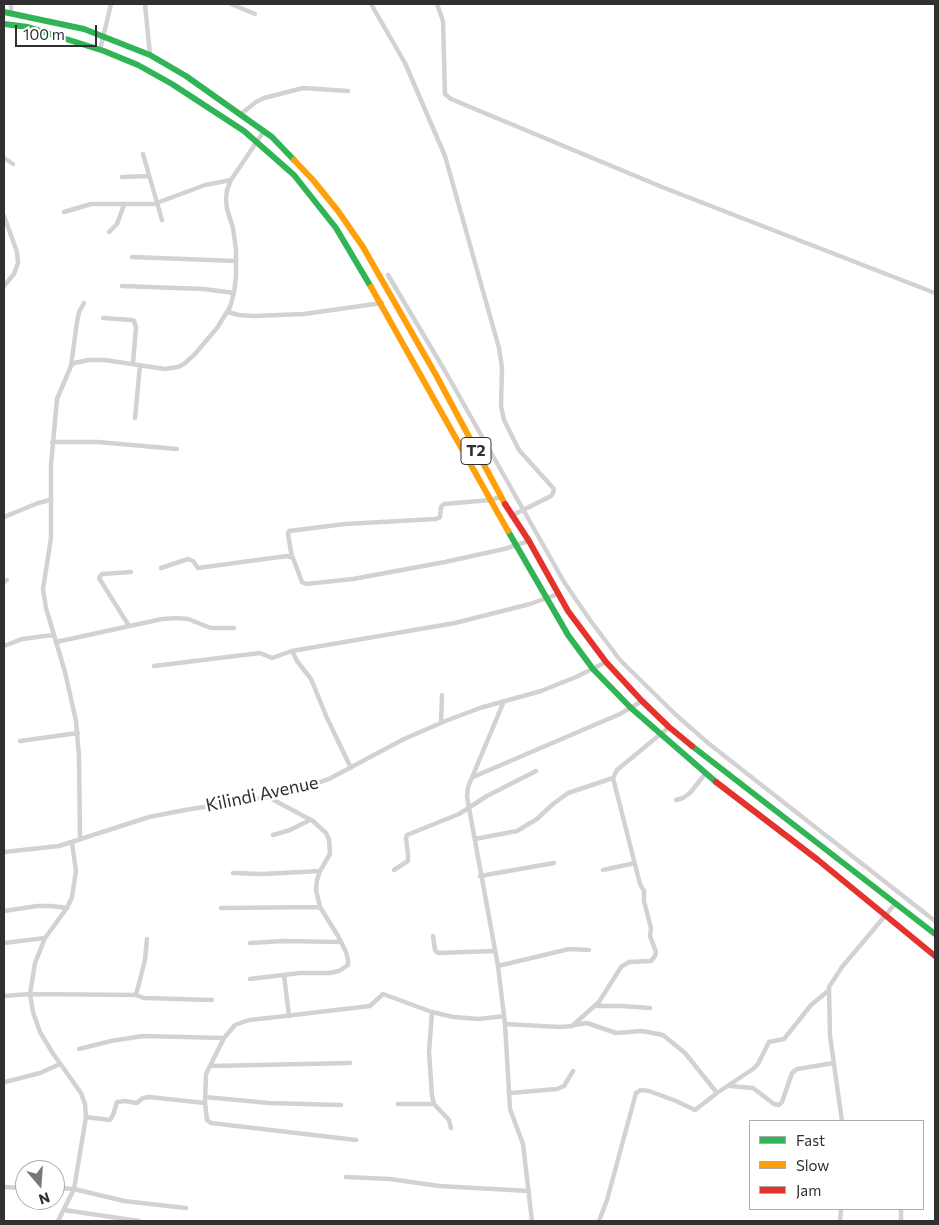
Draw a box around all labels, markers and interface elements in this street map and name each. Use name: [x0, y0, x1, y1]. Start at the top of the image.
scale bar: [18, 15, 100, 47]
text: 100 m: [23, 25, 65, 43]
road number: T2: [461, 438, 491, 464]
street label: Kilindi Avenue: [204, 772, 320, 816]
legend: [749, 1120, 924, 1210]
text: Fast: [796, 1131, 825, 1149]
text: Slow: [796, 1156, 829, 1174]
north arrow: [15, 1160, 65, 1210]
text: Jam: [796, 1181, 821, 1199]
text: N: [37, 1189, 52, 1208]

